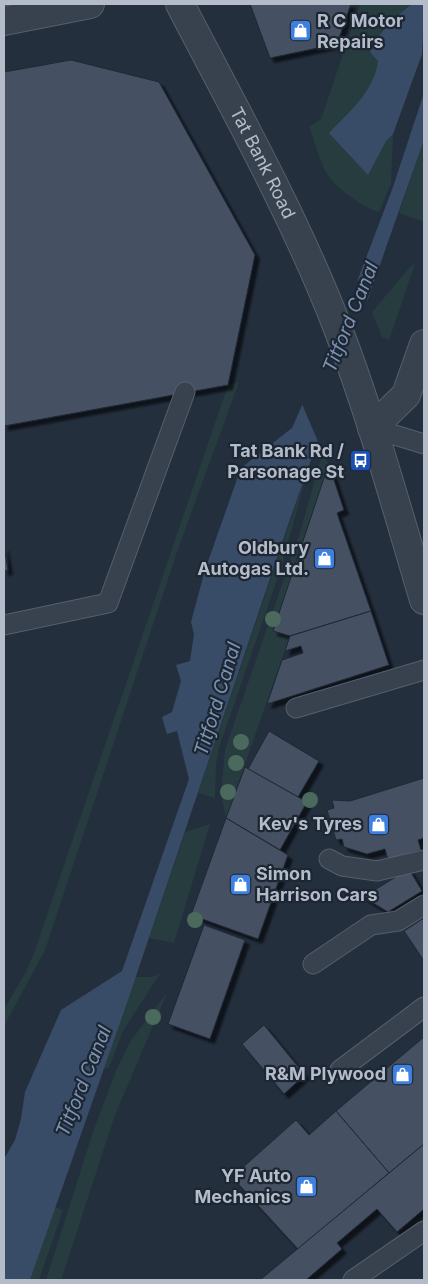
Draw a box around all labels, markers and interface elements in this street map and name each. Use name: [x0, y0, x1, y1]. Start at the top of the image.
place label: R C Motor Repairs: [317, 10, 403, 52]
shop icon: R C Motor Repairs: [289, 19, 313, 43]
street label: Tat Bank Road: [226, 103, 300, 222]
water label: Titford Canal: [318, 258, 383, 376]
place label: Tat Bank Rd / Parsonage St: [227, 440, 344, 482]
bus stop icon: Tat Bank Rd / Parsonage St: [348, 449, 372, 473]
place label: Oldbury Autogas Ltd.: [197, 537, 309, 579]
shop icon: Oldbury Autogas Ltd.: [313, 546, 337, 570]
water label: Titford Canal: [189, 639, 246, 759]
shop icon: Kev's Tyres: [366, 812, 390, 836]
place label: Kev's Tyres: [259, 813, 362, 834]
place label: Simon Harrison Cars: [256, 863, 377, 905]
shop icon: Simon Harrison Cars: [228, 872, 252, 896]
water label: Titford Canal: [51, 1022, 116, 1140]
shop icon: R&M Plywood: [390, 1062, 414, 1086]
place label: R&M Plywood: [265, 1063, 386, 1084]
place label: YF Auto Mechanics: [195, 1165, 291, 1207]
shop icon: YF Auto Mechanics: [295, 1174, 319, 1198]

